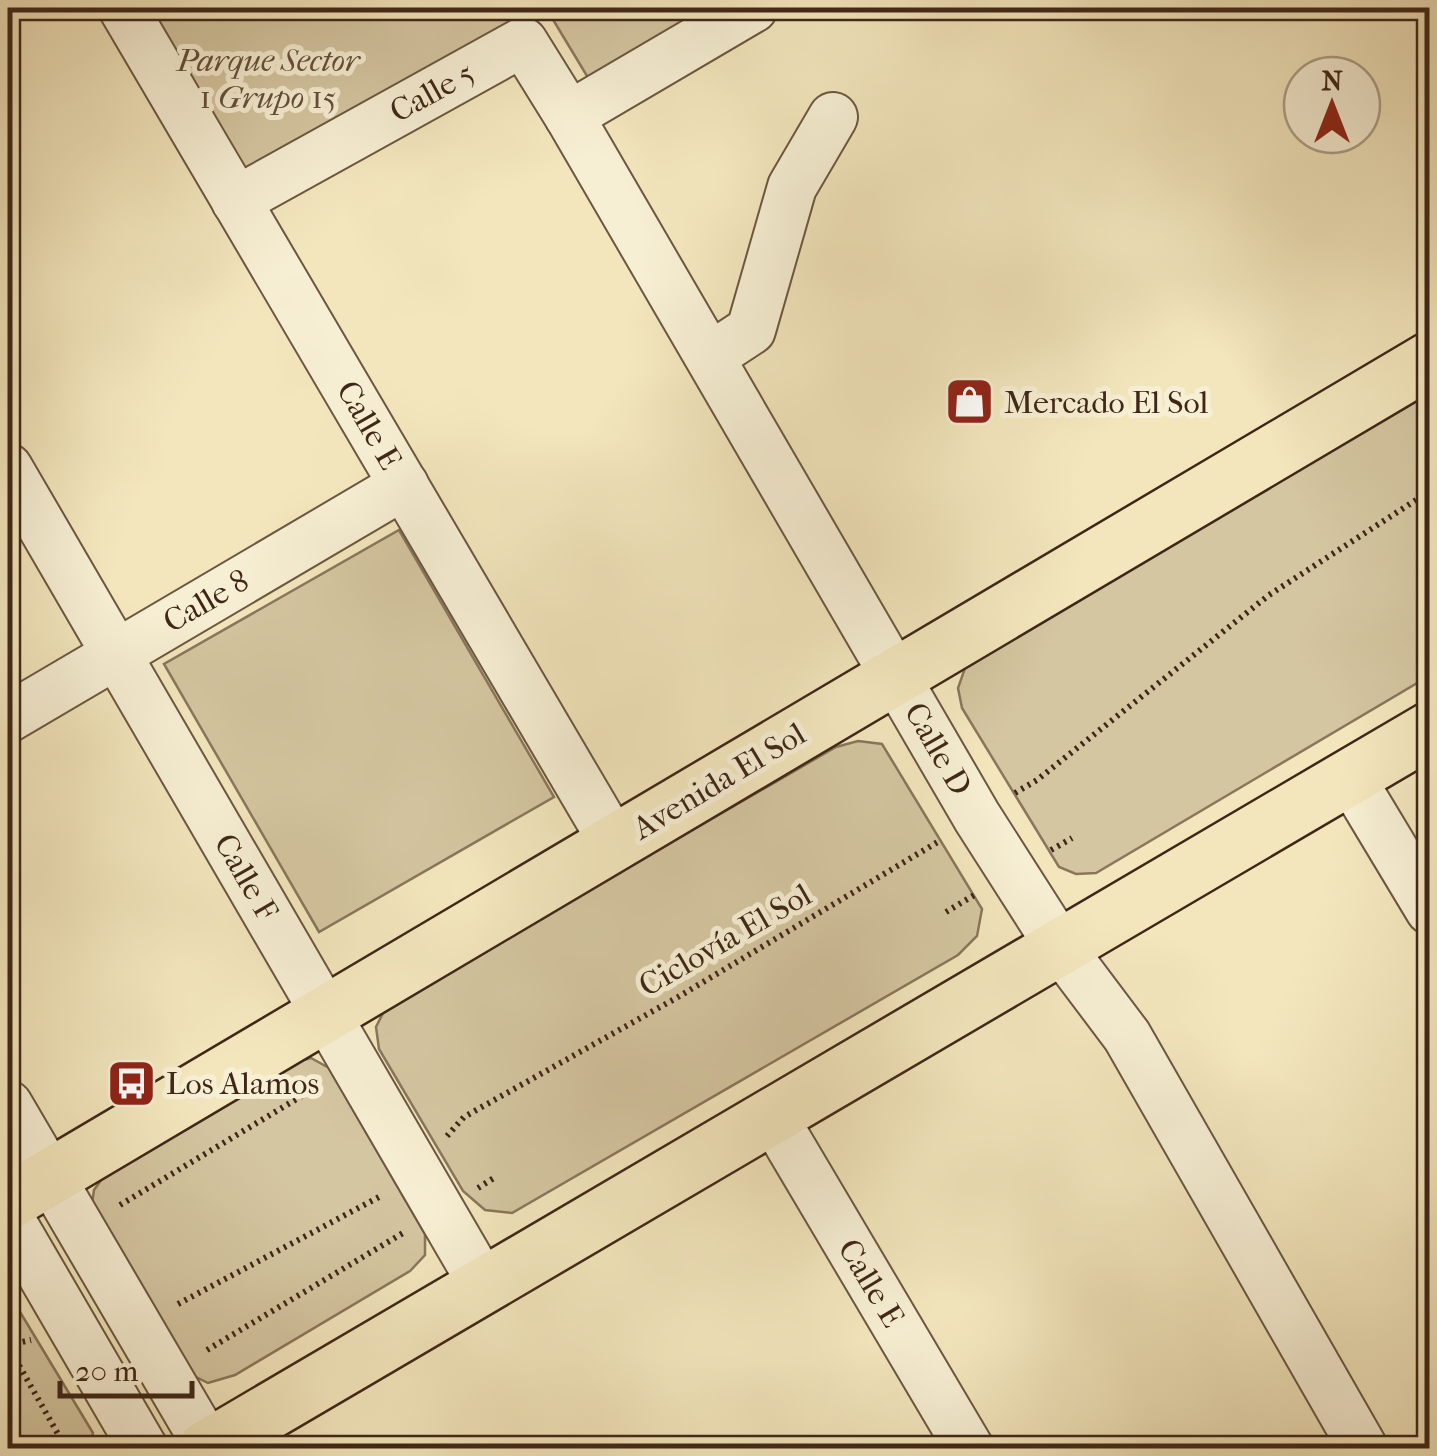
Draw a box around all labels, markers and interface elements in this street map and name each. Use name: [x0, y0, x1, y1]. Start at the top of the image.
park label: Parque Sector 1 Grupo 15: [175, 42, 362, 116]
street label: Calle 5: [384, 54, 480, 130]
north arrow: [1282, 55, 1382, 155]
text: N: [1321, 64, 1343, 97]
street label: Calle E: [329, 374, 409, 476]
shop icon: Mercado El Sol: [943, 376, 995, 428]
place label: Mercado El Sol: [1004, 384, 1208, 421]
street label: Calle 8: [157, 562, 255, 640]
street label: Calle D: [897, 696, 979, 802]
street label: Avenida El Sol: [624, 715, 812, 848]
street label: Calle F: [207, 827, 285, 927]
street label: Ciclovía El Sol: [632, 876, 818, 1004]
bus stop icon: Los Alamos: [105, 1057, 157, 1109]
place label: Los Alamos: [166, 1065, 319, 1102]
street label: Calle E: [830, 1232, 912, 1334]
scale bar: [60, 1336, 192, 1398]
text: 20 m: [75, 1354, 138, 1389]

